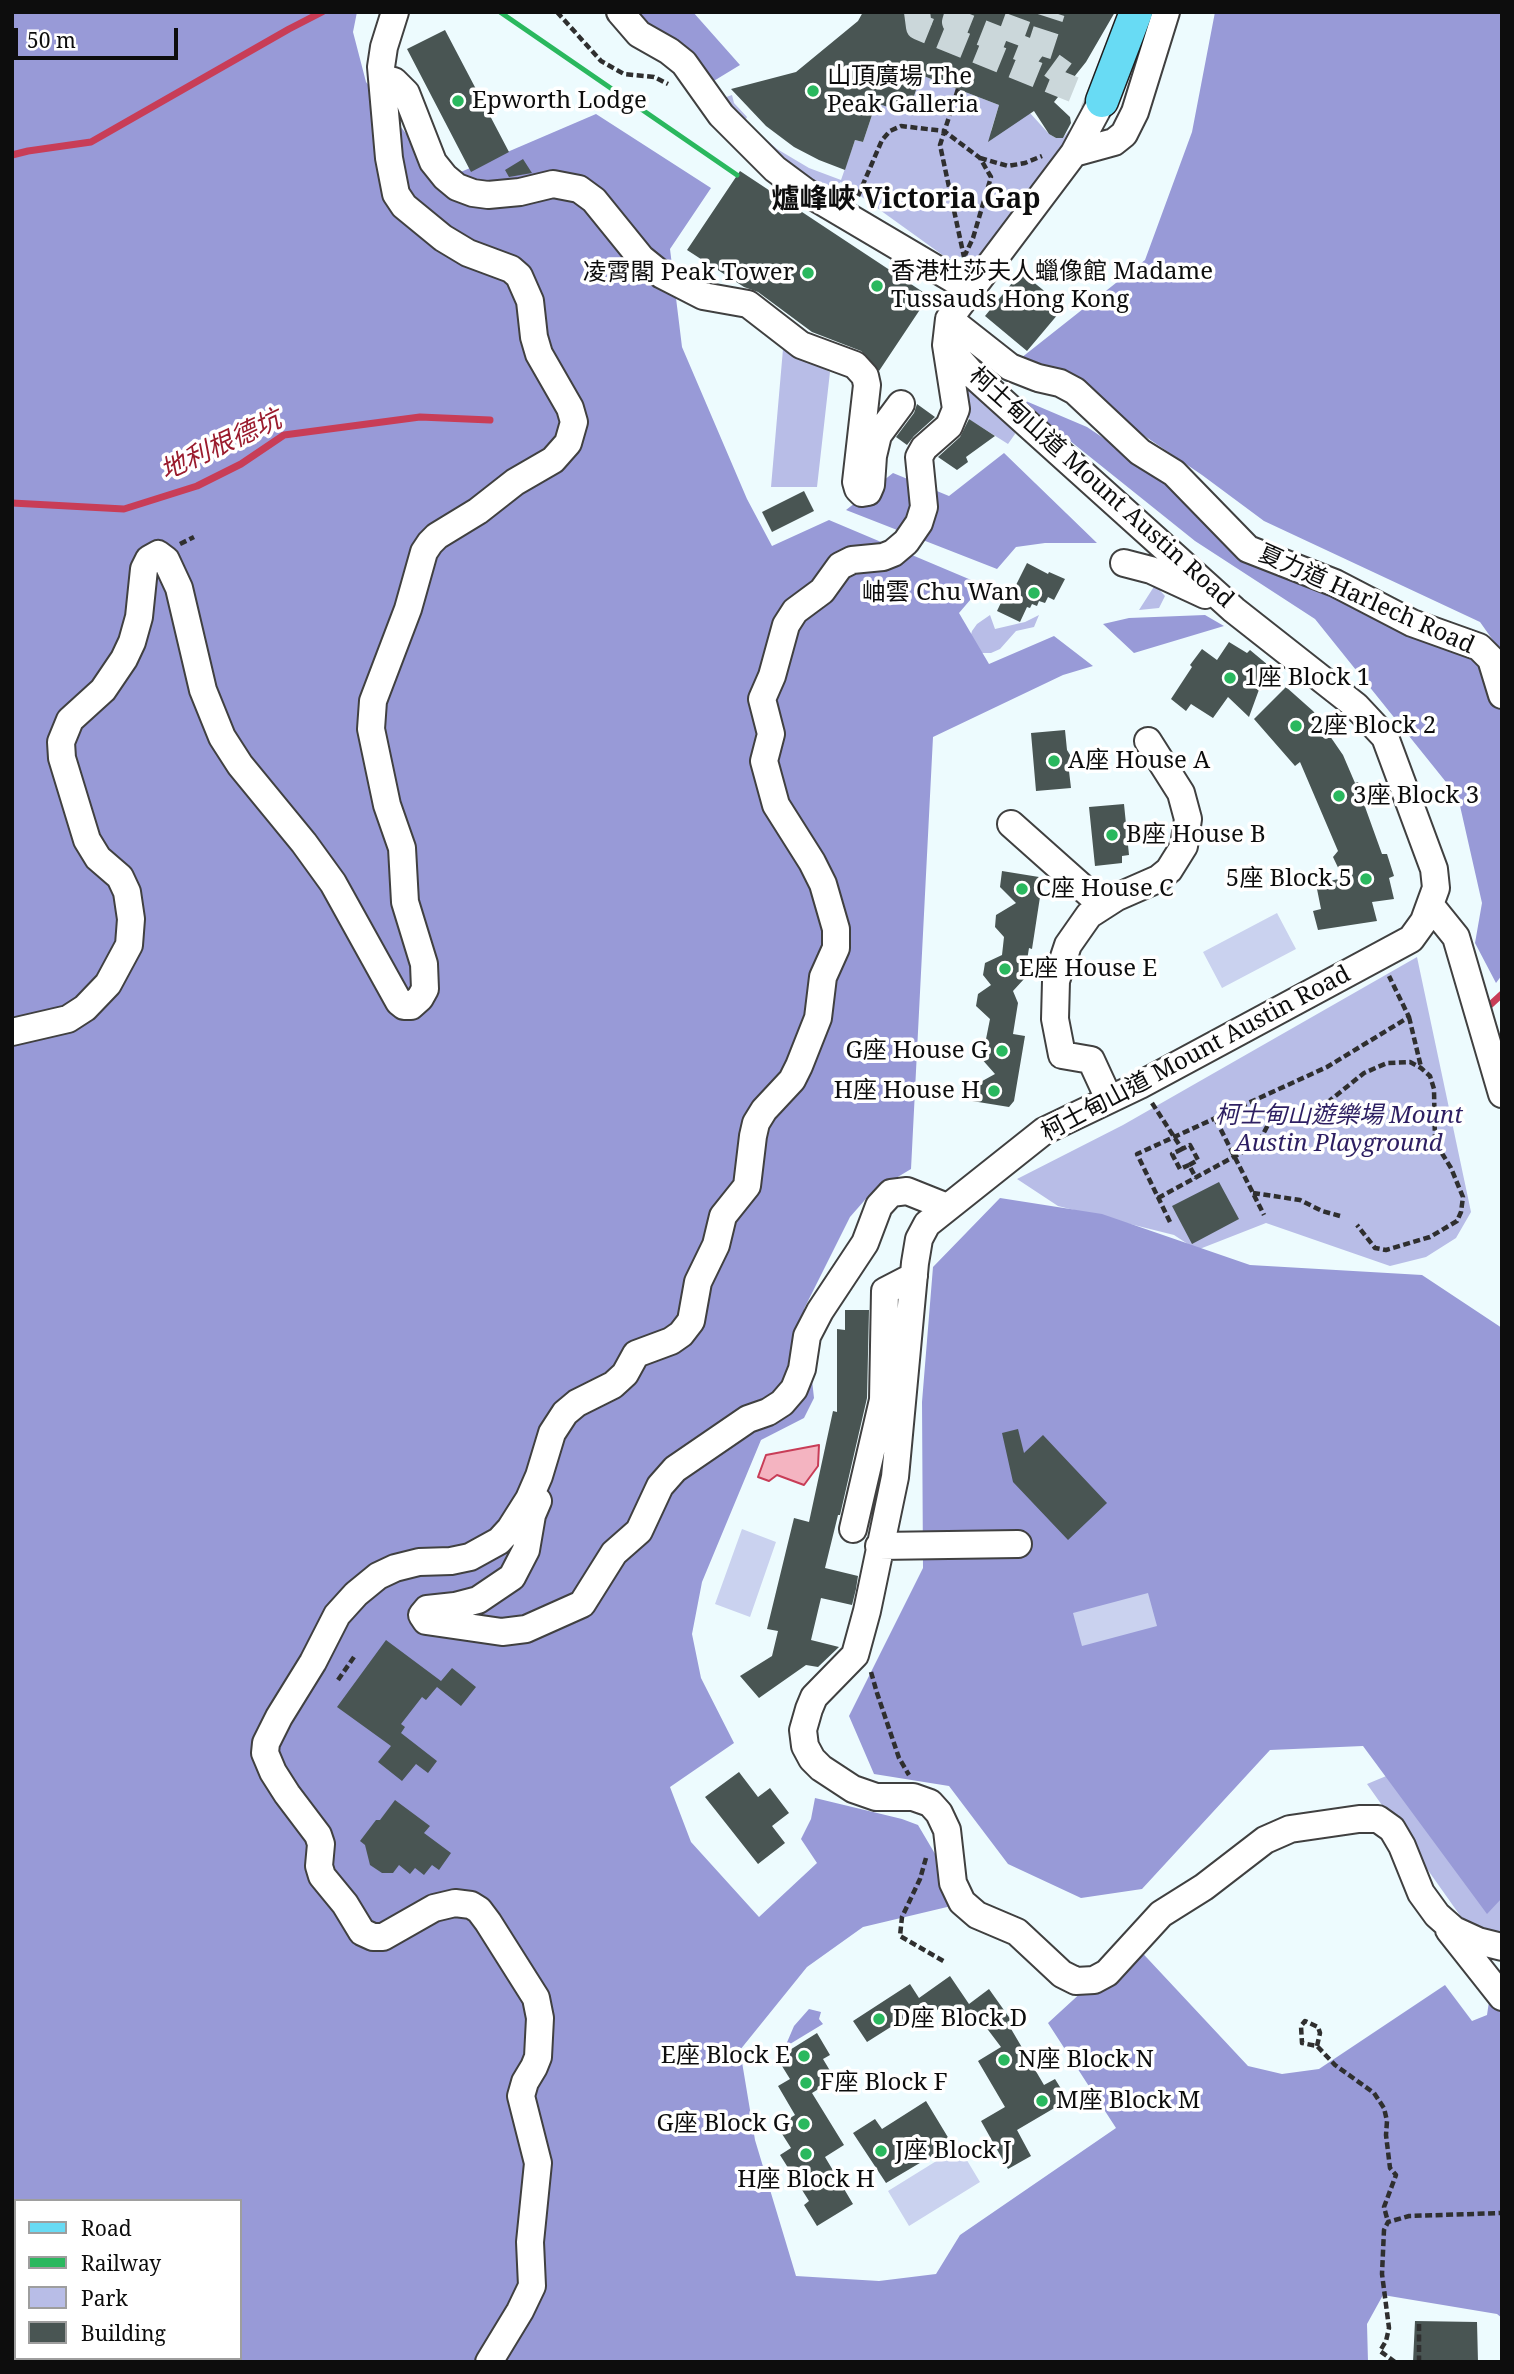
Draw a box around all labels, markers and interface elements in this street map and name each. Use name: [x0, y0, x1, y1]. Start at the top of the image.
scale bar: [18, 14, 182, 58]
text: 50 m: [27, 26, 76, 54]
place label: 山頂廣場 The Peak Galleria: [827, 63, 979, 119]
marker: 山頂廣場 The Peak Galleria: [805, 83, 821, 99]
place label: Epworth Lodge: [472, 87, 647, 115]
marker: Epworth Lodge: [450, 93, 466, 109]
district label: 爐峰峽 Victoria Gap: [772, 183, 1040, 217]
place label: 香港杜莎夫人蠟像館 Madame Tussauds Hong Kong: [891, 258, 1213, 314]
place label: 凌霄閣 Peak Tower: [582, 259, 794, 287]
marker: 凌霄閣 Peak Tower: [800, 265, 816, 281]
marker: 香港杜莎夫人蠟像館 Madame Tussauds Hong Kong: [869, 278, 885, 294]
street label: 柯士甸山道 Mount Austin Road: [963, 361, 1239, 615]
water label: 地利根德坑: [155, 404, 287, 488]
street label: 夏力道 Harlech Road: [1253, 539, 1479, 661]
place label: 岫雲 Chu Wan: [862, 579, 1020, 607]
marker: 岫雲 Chu Wan: [1026, 585, 1042, 601]
place label: 1座 Block 1: [1244, 664, 1370, 692]
marker: 1座 Block 1: [1222, 670, 1238, 686]
place label: 2座 Block 2: [1310, 712, 1436, 740]
marker: 2座 Block 2: [1288, 718, 1304, 734]
place label: A座 House A: [1068, 747, 1210, 775]
marker: A座 House A: [1046, 753, 1062, 769]
place label: 3座 Block 3: [1353, 782, 1479, 810]
marker: 3座 Block 3: [1331, 788, 1347, 804]
place label: B座 House B: [1126, 821, 1266, 849]
marker: B座 House B: [1104, 827, 1120, 843]
place label: 5座 Block 5: [1226, 865, 1352, 893]
marker: 5座 Block 5: [1358, 871, 1374, 887]
place label: C座 House C: [1036, 875, 1174, 903]
marker: C座 House C: [1014, 881, 1030, 897]
place label: E座 House E: [1019, 955, 1157, 983]
street label: 柯士甸山道 Mount Austin Road: [1036, 960, 1356, 1148]
marker: E座 House E: [997, 961, 1013, 977]
place label: G座 House G: [845, 1037, 988, 1065]
marker: G座 House G: [994, 1043, 1010, 1059]
place label: H座 House H: [834, 1077, 980, 1105]
marker: H座 House H: [986, 1083, 1002, 1099]
park label: 柯士甸山遊樂場 Mount Austin Playground: [1215, 1102, 1463, 1158]
place label: D座 Block D: [893, 2005, 1027, 2033]
marker: D座 Block D: [871, 2011, 887, 2027]
place label: E座 Block E: [661, 2042, 790, 2070]
place label: N座 Block N: [1018, 2046, 1154, 2074]
marker: E座 Block E: [796, 2048, 812, 2064]
marker: N座 Block N: [996, 2052, 1012, 2068]
place label: F座 Block F: [820, 2069, 948, 2097]
marker: F座 Block F: [798, 2075, 814, 2091]
place label: M座 Block M: [1056, 2087, 1200, 2115]
marker: M座 Block M: [1034, 2093, 1050, 2109]
place label: G座 Block G: [656, 2110, 790, 2138]
marker: G座 Block G: [796, 2116, 812, 2132]
place label: J座 Block J: [895, 2137, 1011, 2165]
marker: J座 Block J: [873, 2143, 889, 2159]
marker: H座 Block H: [798, 2146, 814, 2162]
place label: H座 Block H: [737, 2166, 875, 2194]
legend: [14, 2199, 242, 2360]
text: Road: [81, 2214, 132, 2242]
text: Railway: [81, 2249, 161, 2277]
text: Park: [81, 2284, 128, 2312]
text: Building: [81, 2319, 166, 2347]

